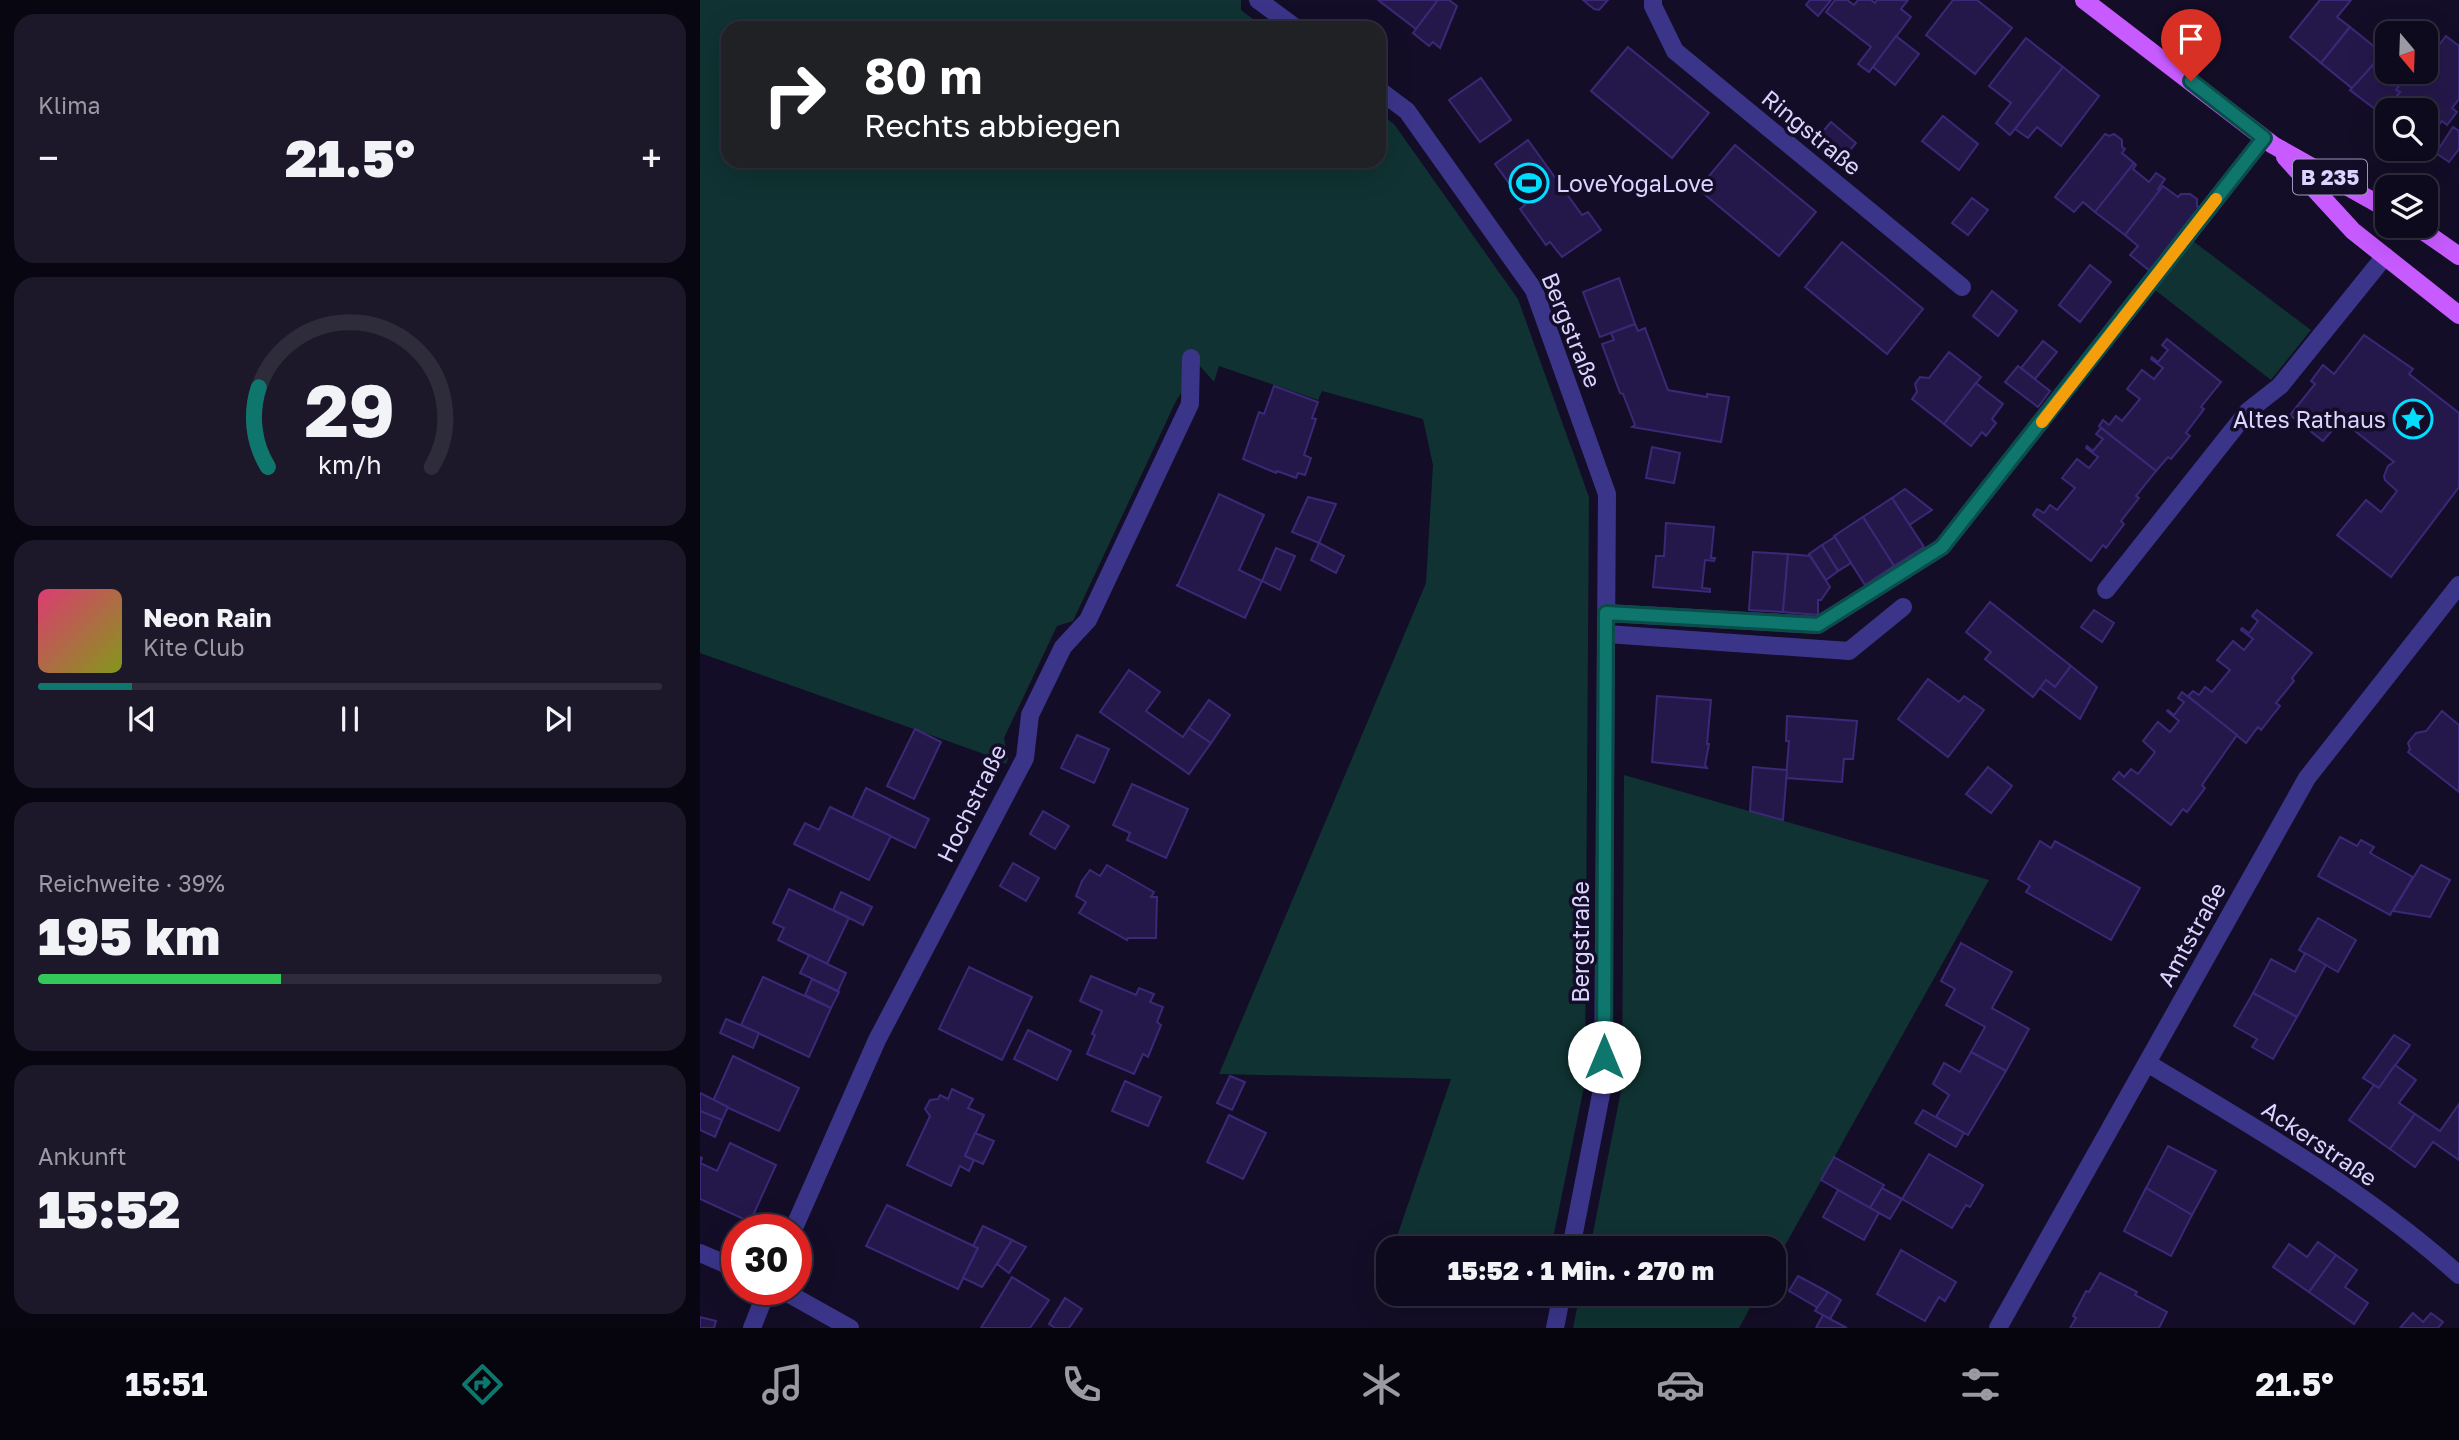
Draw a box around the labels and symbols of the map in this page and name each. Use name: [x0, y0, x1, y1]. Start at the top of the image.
pin: [2161, 9, 2221, 81]
north arrow: [2375, 21, 2438, 84]
street label: Ringstraße: [1757, 83, 1867, 181]
road number: B 235: [2293, 160, 2367, 194]
sports icon: LoveYogaLove: [1508, 162, 1550, 204]
place label: LoveYogaLove: [1556, 169, 1714, 197]
street label: Bergstraße: [1536, 268, 1608, 392]
place icon: Altes Rathaus: [2392, 398, 2434, 440]
place label: Altes Rathaus: [2233, 405, 2386, 433]
street label: Hochstraße: [930, 739, 1012, 867]
street label: Amtstraße: [2151, 877, 2231, 991]
street label: Bergstraße: [1566, 881, 1594, 1003]
position arrow: [1567, 1020, 1641, 1094]
street label: Ackerstraße: [2257, 1094, 2383, 1192]
speed limit sign: 30: [721, 1214, 812, 1305]

